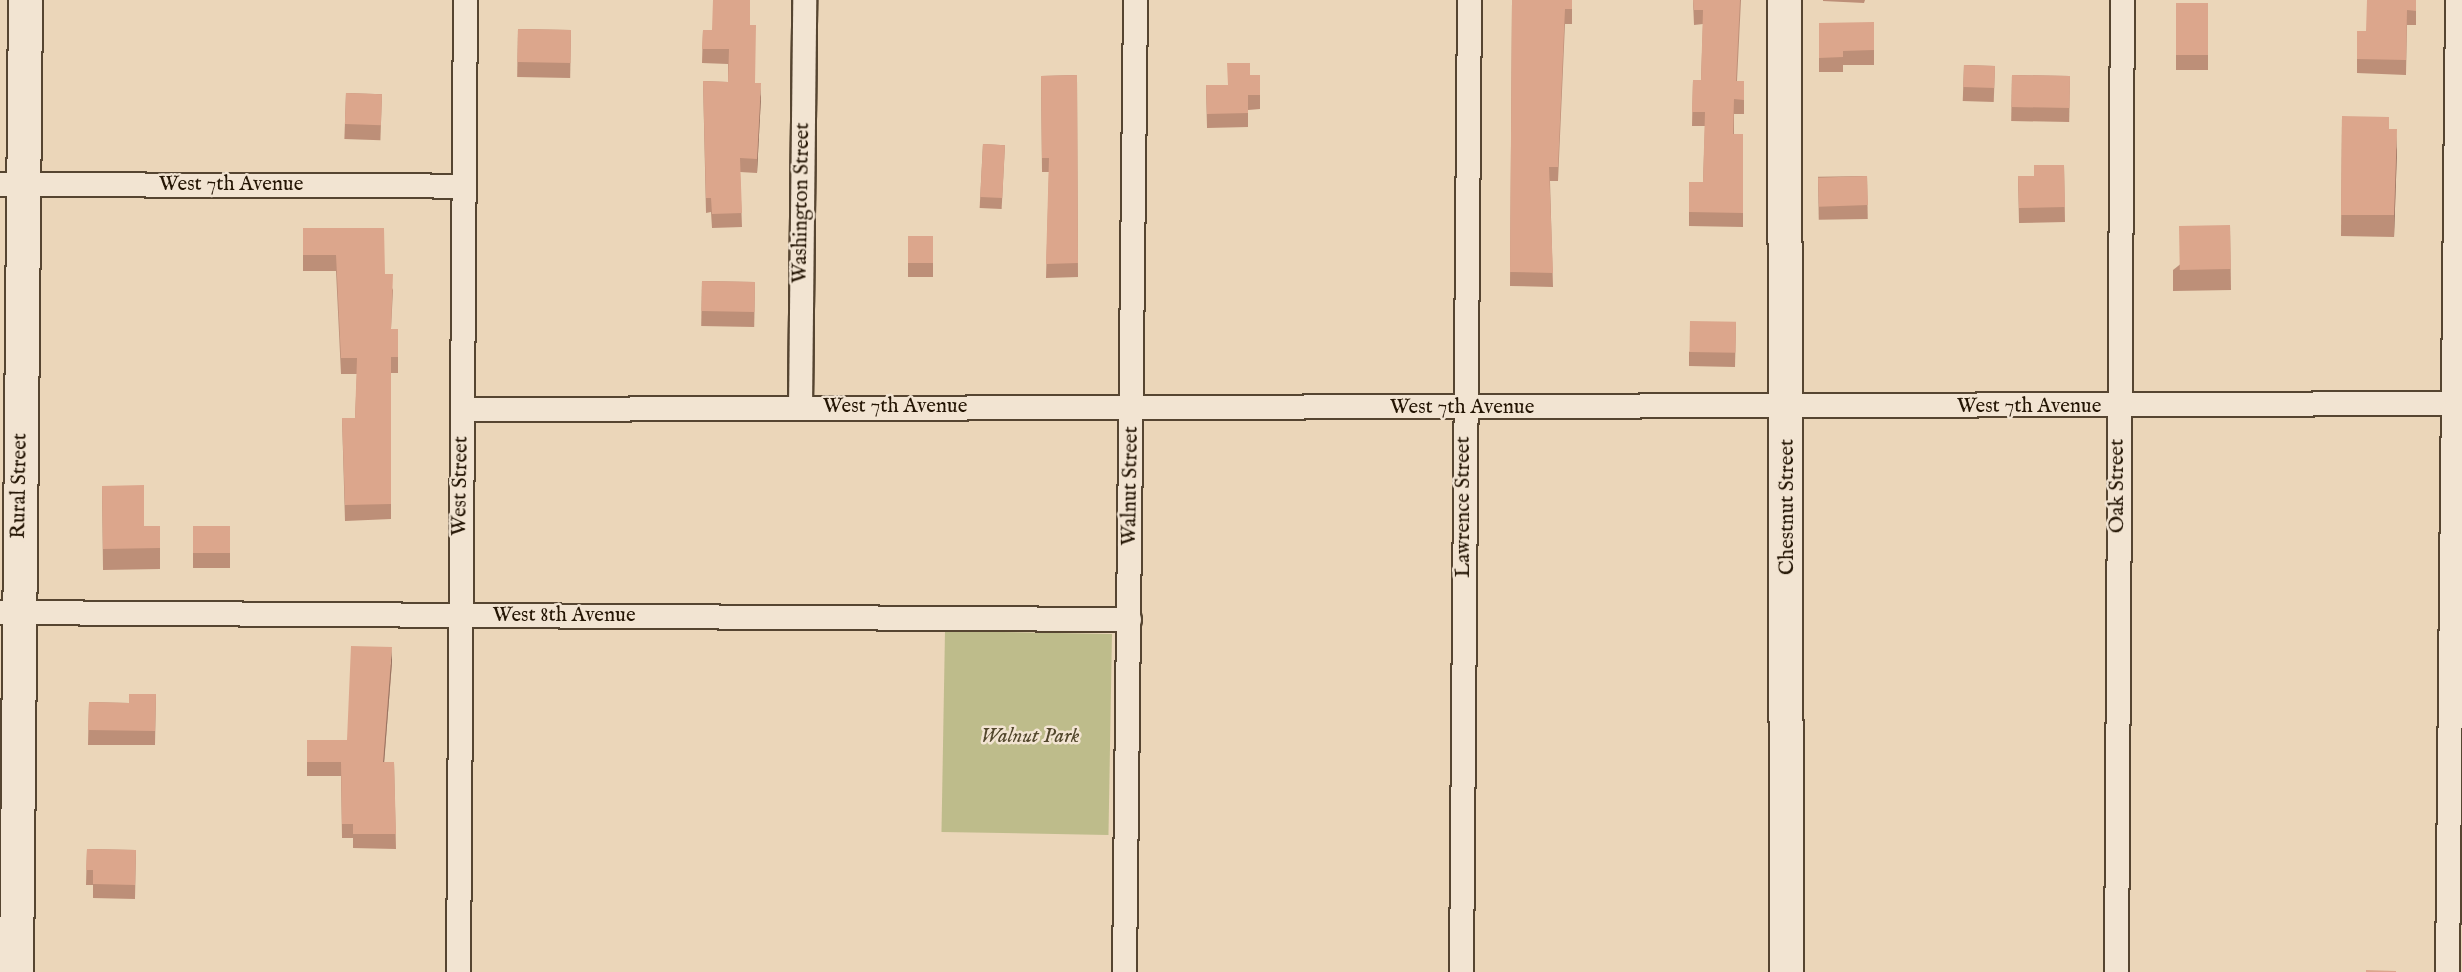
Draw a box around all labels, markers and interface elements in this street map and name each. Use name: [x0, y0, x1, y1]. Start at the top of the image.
street label: Washington Street: [788, 122, 816, 284]
street label: West 7th Avenue: [159, 172, 303, 198]
street label: West 7th Avenue: [823, 394, 967, 420]
street label: West 7th Avenue: [1957, 394, 2101, 420]
street label: West 7th Avenue: [1390, 395, 1534, 421]
street label: Walnut Street: [1117, 426, 1145, 546]
street label: Rural Street: [6, 433, 34, 539]
street label: West Street: [448, 436, 474, 536]
street label: Lawrence Street: [1451, 436, 1477, 578]
street label: Chestnut Street: [1775, 439, 1801, 575]
street label: Oak Street: [2105, 439, 2131, 533]
street label: West 8th Avenue: [492, 603, 636, 629]
park label: Walnut Park: [981, 724, 1079, 750]

